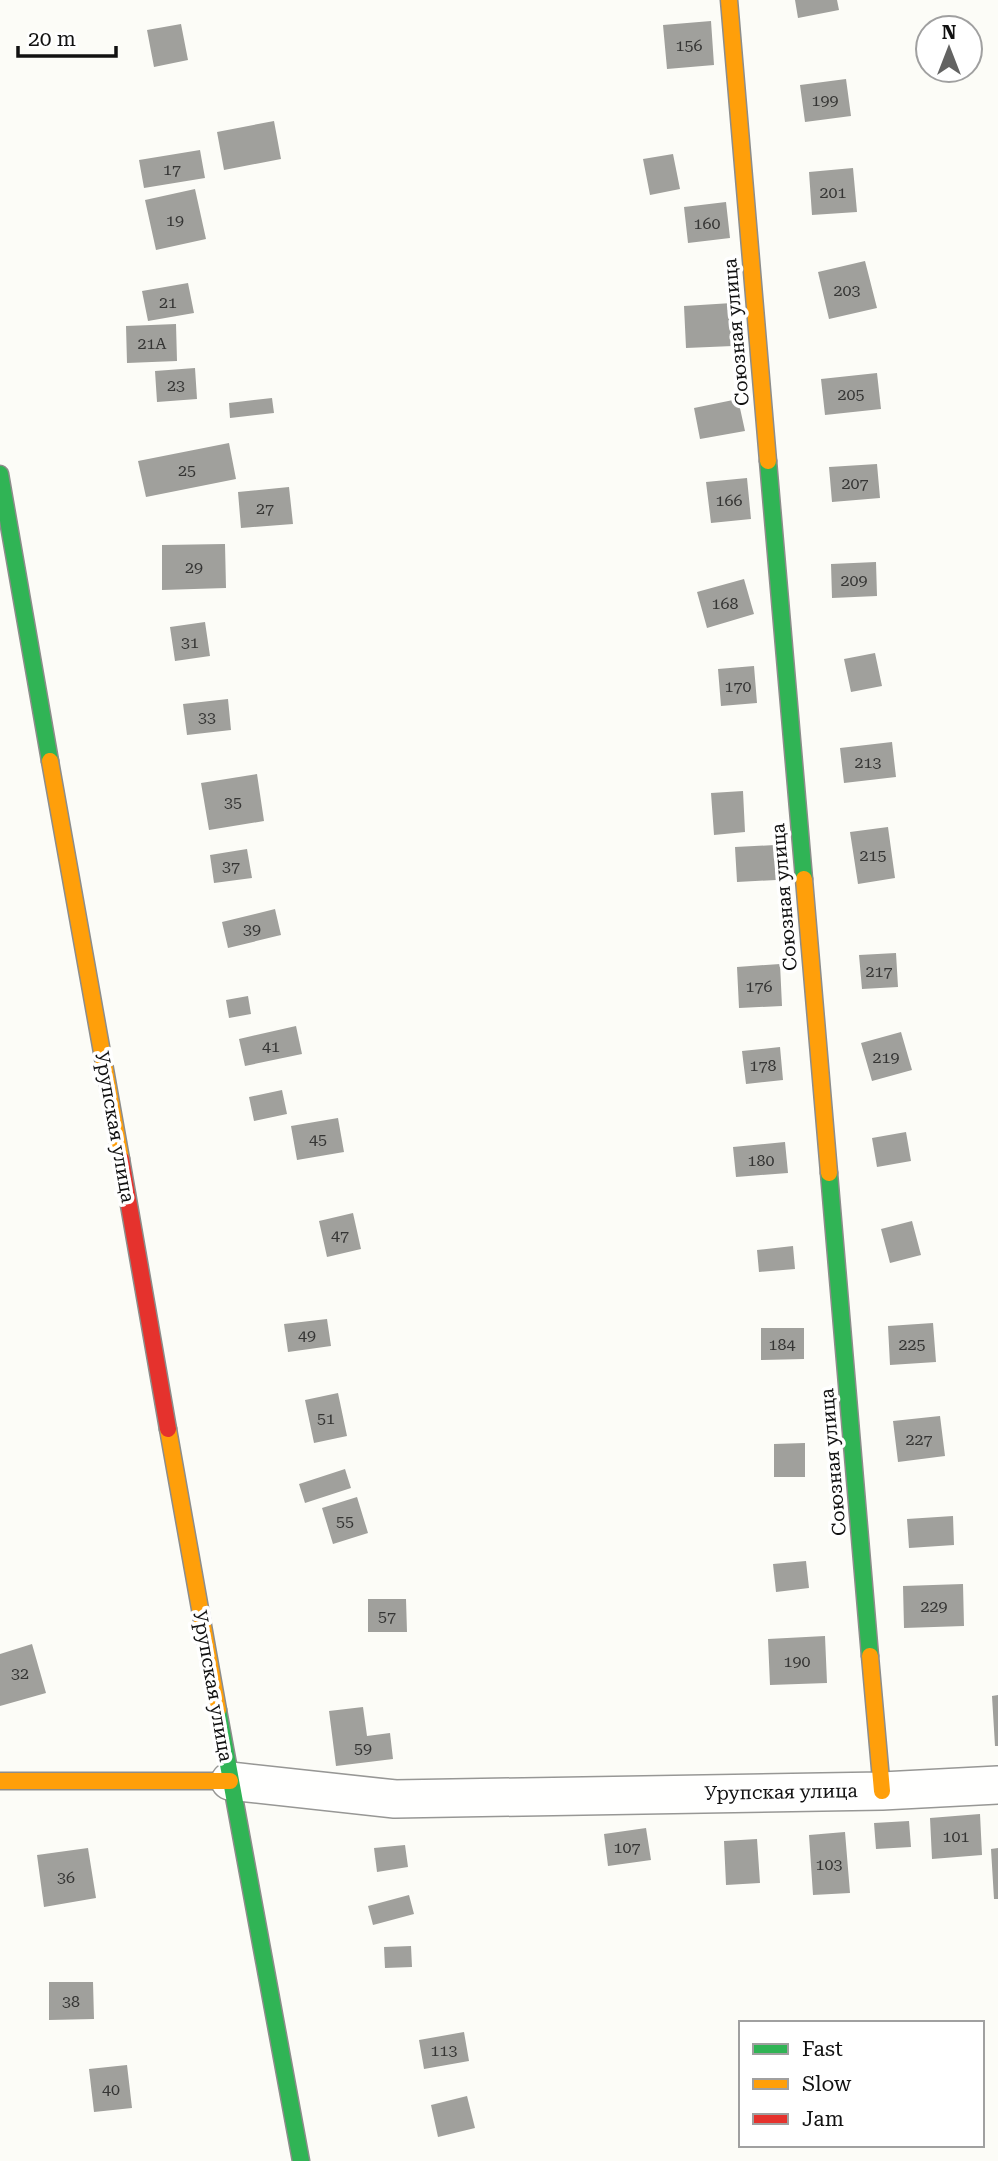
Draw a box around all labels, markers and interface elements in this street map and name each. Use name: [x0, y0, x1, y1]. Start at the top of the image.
scale bar: [18, 14, 116, 58]
north arrow: [914, 14, 984, 84]
text: N: [942, 21, 957, 44]
text: 20 m: [28, 27, 76, 51]
house number: 156: [676, 36, 702, 55]
house number: 199: [812, 91, 838, 110]
house number: 17: [163, 160, 181, 179]
house number: 201: [820, 183, 846, 202]
house number: 19: [166, 211, 184, 230]
house number: 160: [694, 214, 720, 233]
street label: Союзная улица: [718, 257, 754, 407]
house number: 203: [834, 281, 860, 300]
house number: 21: [159, 293, 177, 312]
house number: 21А: [137, 334, 167, 353]
house number: 23: [167, 376, 185, 395]
house number: 205: [838, 385, 864, 404]
house number: 25: [178, 461, 196, 480]
house number: 207: [842, 474, 868, 493]
house number: 166: [716, 491, 742, 510]
house number: 27: [256, 499, 274, 518]
house number: 29: [185, 558, 203, 577]
house number: 209: [841, 571, 867, 590]
house number: 168: [712, 594, 738, 613]
house number: 31: [181, 633, 199, 652]
house number: 170: [725, 677, 751, 696]
house number: 33: [198, 708, 216, 727]
house number: 213: [855, 753, 881, 772]
house number: 35: [224, 793, 242, 812]
street label: Союзная улица: [766, 822, 802, 972]
house number: 215: [860, 846, 886, 865]
house number: 37: [222, 857, 240, 876]
house number: 39: [243, 920, 261, 939]
house number: 217: [866, 962, 892, 981]
house number: 176: [746, 977, 772, 996]
house number: 41: [262, 1037, 280, 1056]
house number: 219: [873, 1048, 899, 1067]
street label: Урупская улица: [90, 1049, 140, 1205]
house number: 178: [750, 1056, 776, 1075]
house number: 45: [309, 1130, 327, 1149]
house number: 180: [748, 1151, 774, 1170]
house number: 47: [331, 1226, 349, 1245]
house number: 49: [298, 1326, 316, 1345]
house number: 184: [769, 1335, 795, 1354]
house number: 225: [899, 1335, 925, 1354]
street label: Союзная улица: [815, 1387, 851, 1537]
house number: 51: [317, 1409, 335, 1428]
house number: 227: [906, 1430, 932, 1449]
house number: 55: [336, 1512, 354, 1531]
house number: 229: [921, 1597, 947, 1616]
house number: 57: [378, 1607, 396, 1626]
street label: Урупская улица: [188, 1608, 238, 1764]
house number: 190: [784, 1652, 810, 1671]
house number: 32: [11, 1664, 29, 1683]
house number: 59: [354, 1739, 372, 1758]
street label: Урупская улица: [704, 1779, 859, 1805]
house number: 101: [943, 1827, 969, 1846]
house number: 107: [614, 1838, 640, 1857]
house number: 103: [816, 1855, 842, 1874]
house number: 36: [57, 1868, 75, 1887]
house number: 38: [62, 1992, 80, 2011]
legend: [739, 2021, 984, 2147]
text: Fast: [802, 2037, 843, 2061]
house number: 113: [431, 2041, 457, 2060]
text: Slow: [802, 2072, 852, 2096]
house number: 40: [102, 2080, 120, 2099]
text: Jam: [802, 2107, 844, 2131]

